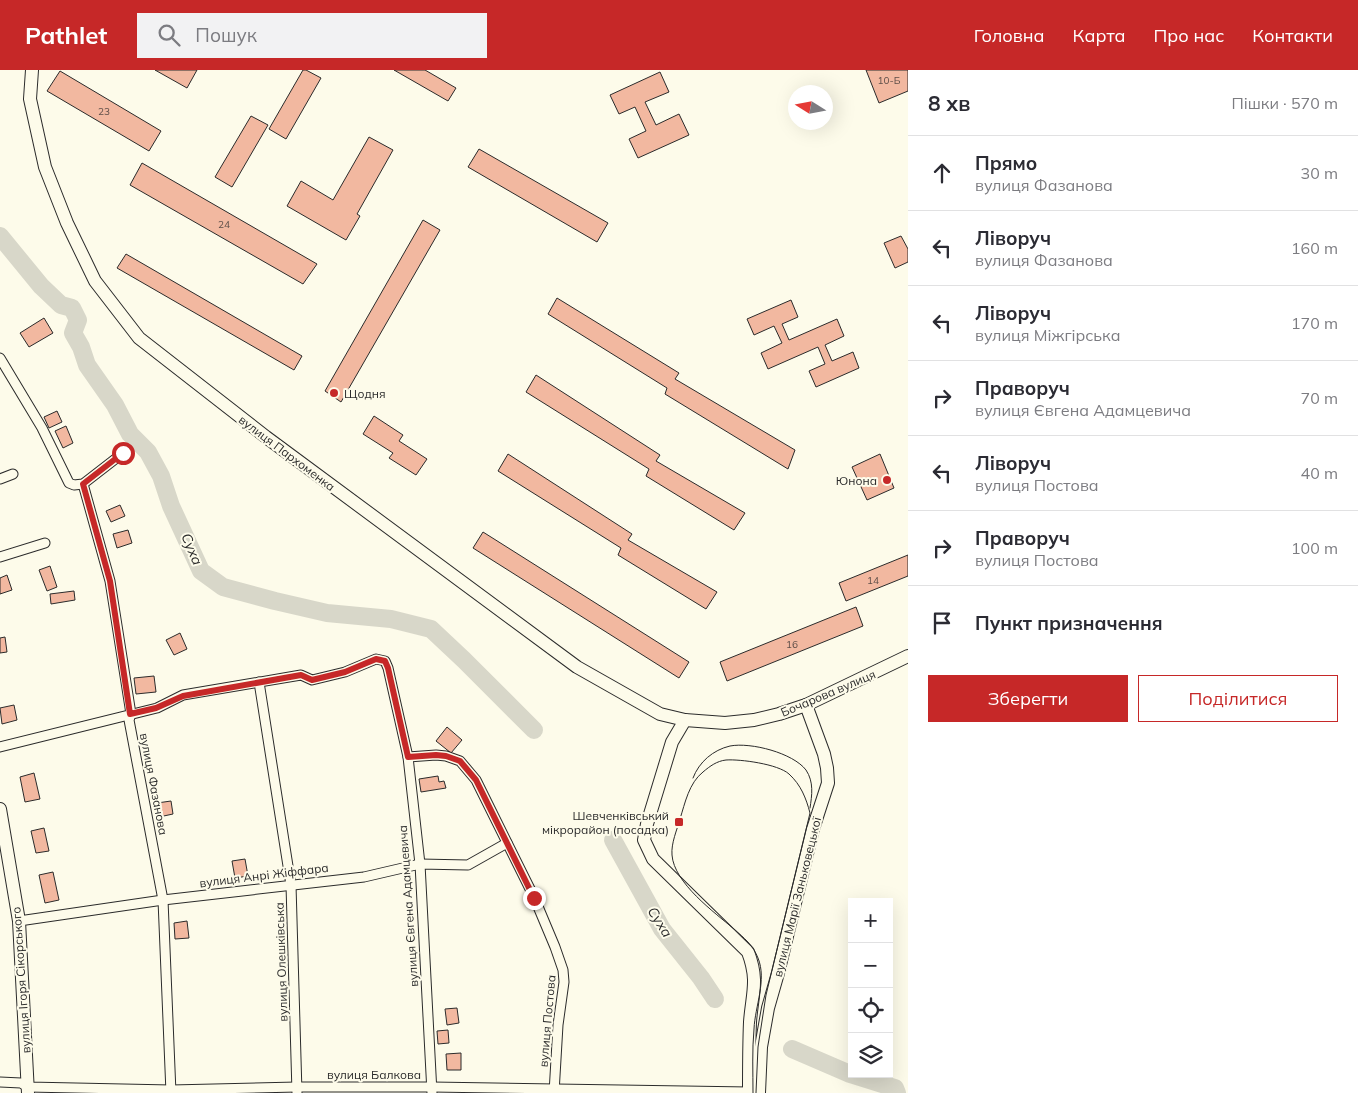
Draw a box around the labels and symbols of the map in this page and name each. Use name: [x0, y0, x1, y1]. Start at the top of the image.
house number: 10-Б: [877, 74, 901, 87]
north arrow: [788, 85, 833, 130]
house number: 23: [98, 105, 110, 118]
house number: 24: [218, 218, 230, 231]
place label: Щодня: [344, 386, 385, 401]
marker: Щодня: [328, 387, 340, 399]
street label: вулиця Пархоменка: [236, 412, 338, 494]
route start: [112, 442, 135, 465]
place label: Юнона: [836, 473, 877, 488]
marker: Юнона: [881, 474, 893, 486]
water label: Суха: [177, 530, 207, 568]
house number: 14: [867, 574, 879, 587]
house number: 16: [786, 638, 798, 651]
street label: Бочарова вулиця: [778, 666, 878, 720]
street label: вулиця Фазанова: [137, 732, 171, 836]
place label: Шевченківський мікрорайон (посадка): [542, 808, 669, 837]
street label: вулиця Марії Заньковецької: [770, 815, 824, 978]
marker: Шевченківський мікрорайон (посадка): [673, 816, 685, 828]
street label: вулиця Євгена Адамцевича: [395, 825, 421, 987]
street label: вулиця Анрі Жіффара: [199, 860, 329, 890]
route end: [523, 887, 546, 910]
street label: вулиця Олешківська: [271, 902, 291, 1022]
water label: Суха: [644, 903, 677, 941]
street label: вулиця Ігоря Сікорського: [8, 906, 34, 1054]
street label: вулиця Постова: [535, 974, 559, 1068]
street label: вулиця Балкова: [327, 1067, 421, 1082]

